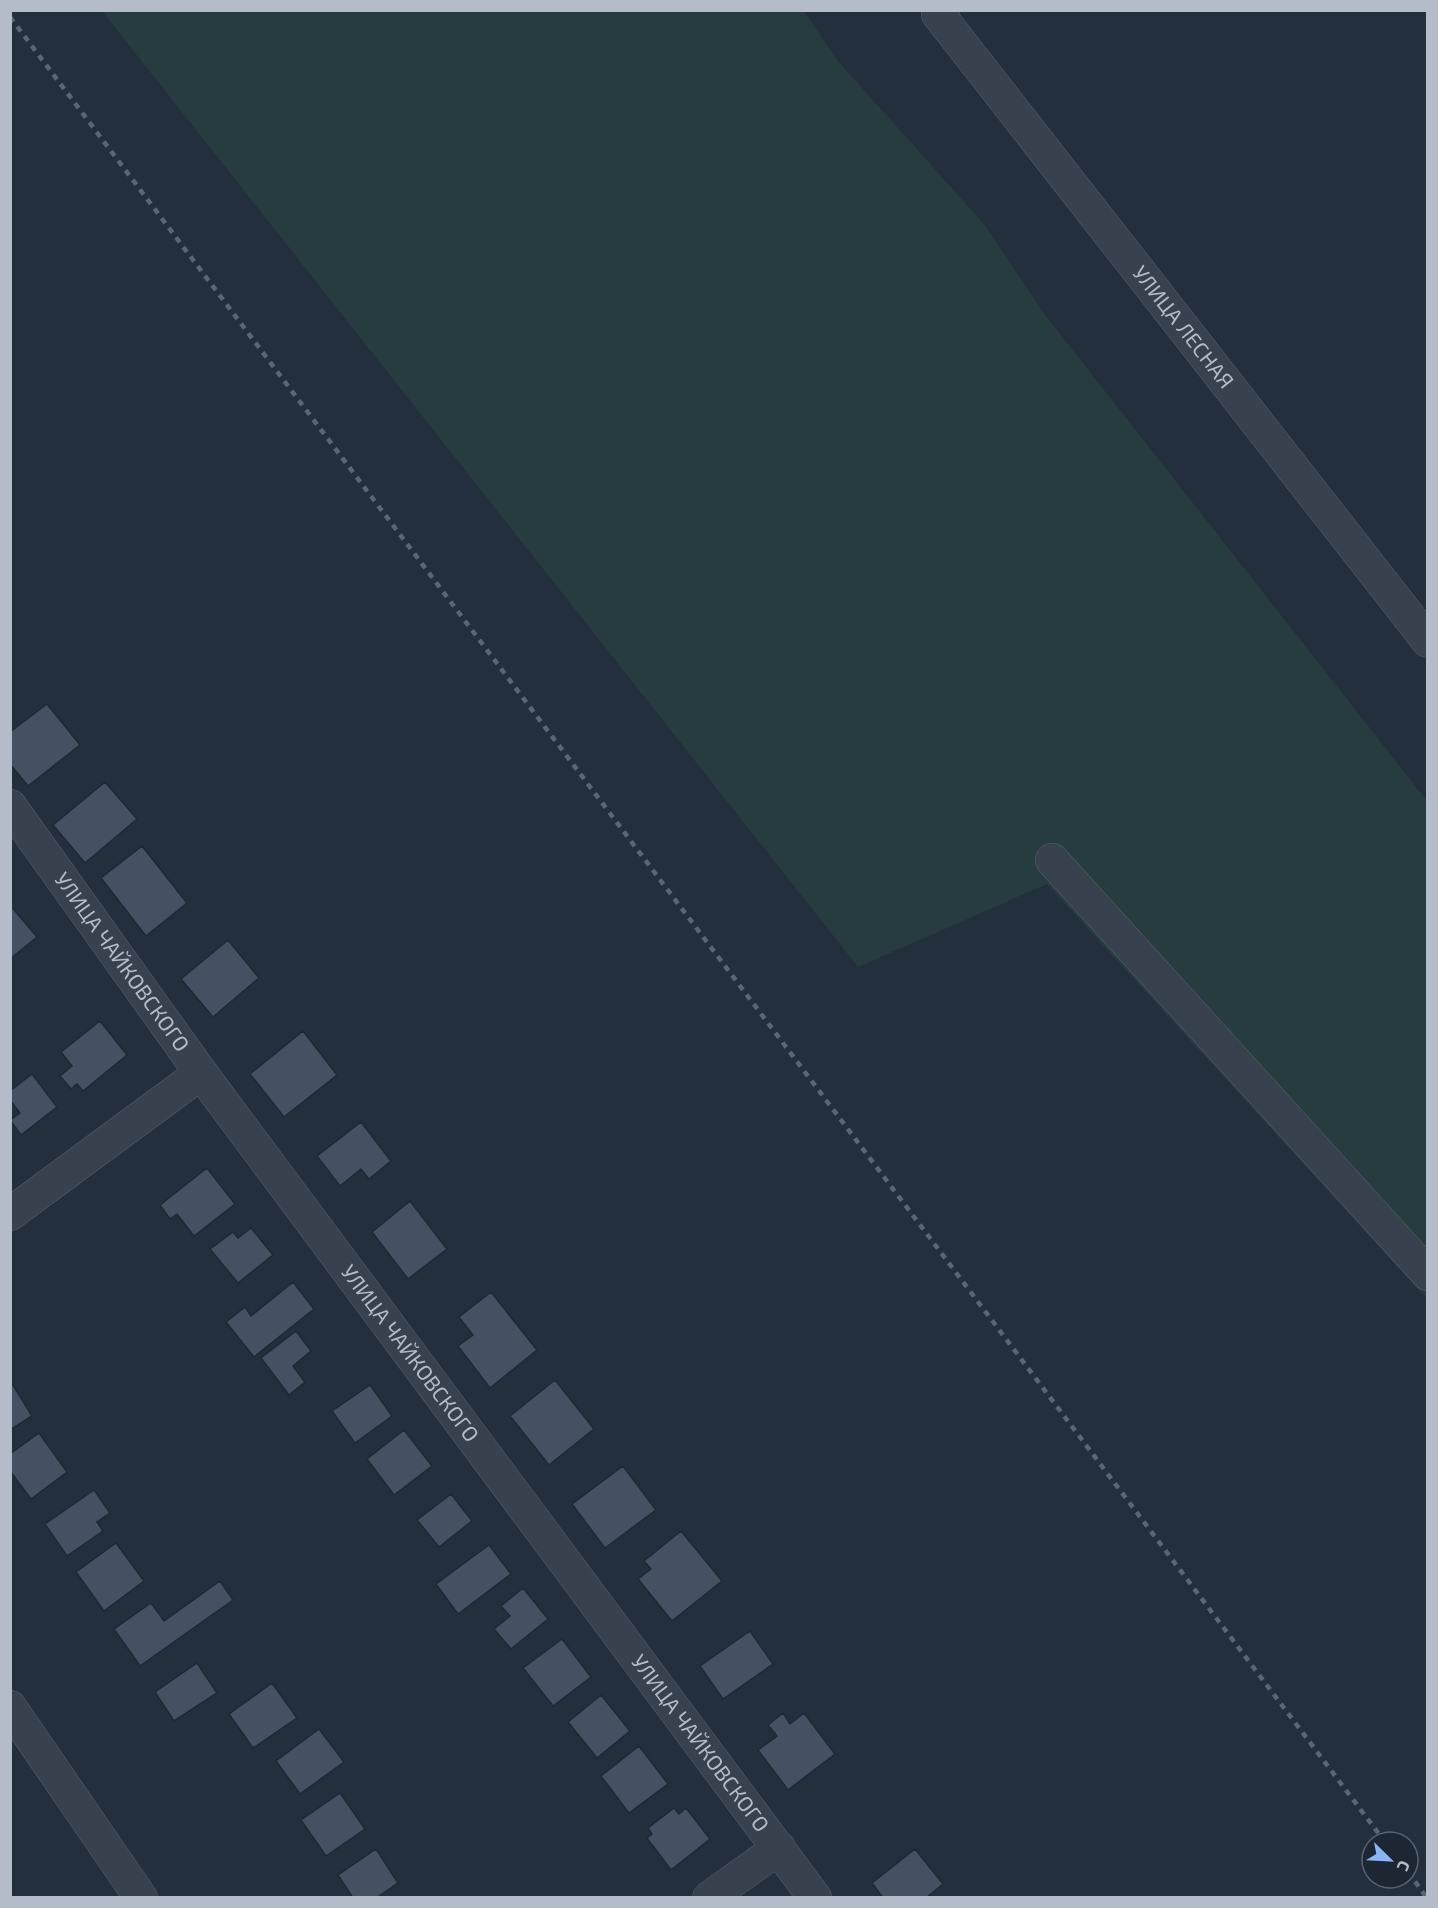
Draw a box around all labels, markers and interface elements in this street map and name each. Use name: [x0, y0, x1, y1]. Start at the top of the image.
street label: УЛИЦА ЛЕСНАЯ: [1128, 260, 1240, 393]
street label: УЛИЦА ЧАЙКОВСКОГО: [50, 867, 196, 1056]
street label: УЛИЦА ЧАЙКОВСКОГО: [337, 1259, 485, 1446]
street label: УЛИЦА ЧАЙКОВСКОГО: [627, 1649, 775, 1836]
north arrow: [1360, 1830, 1420, 1890]
text: С: [1394, 1858, 1415, 1874]

